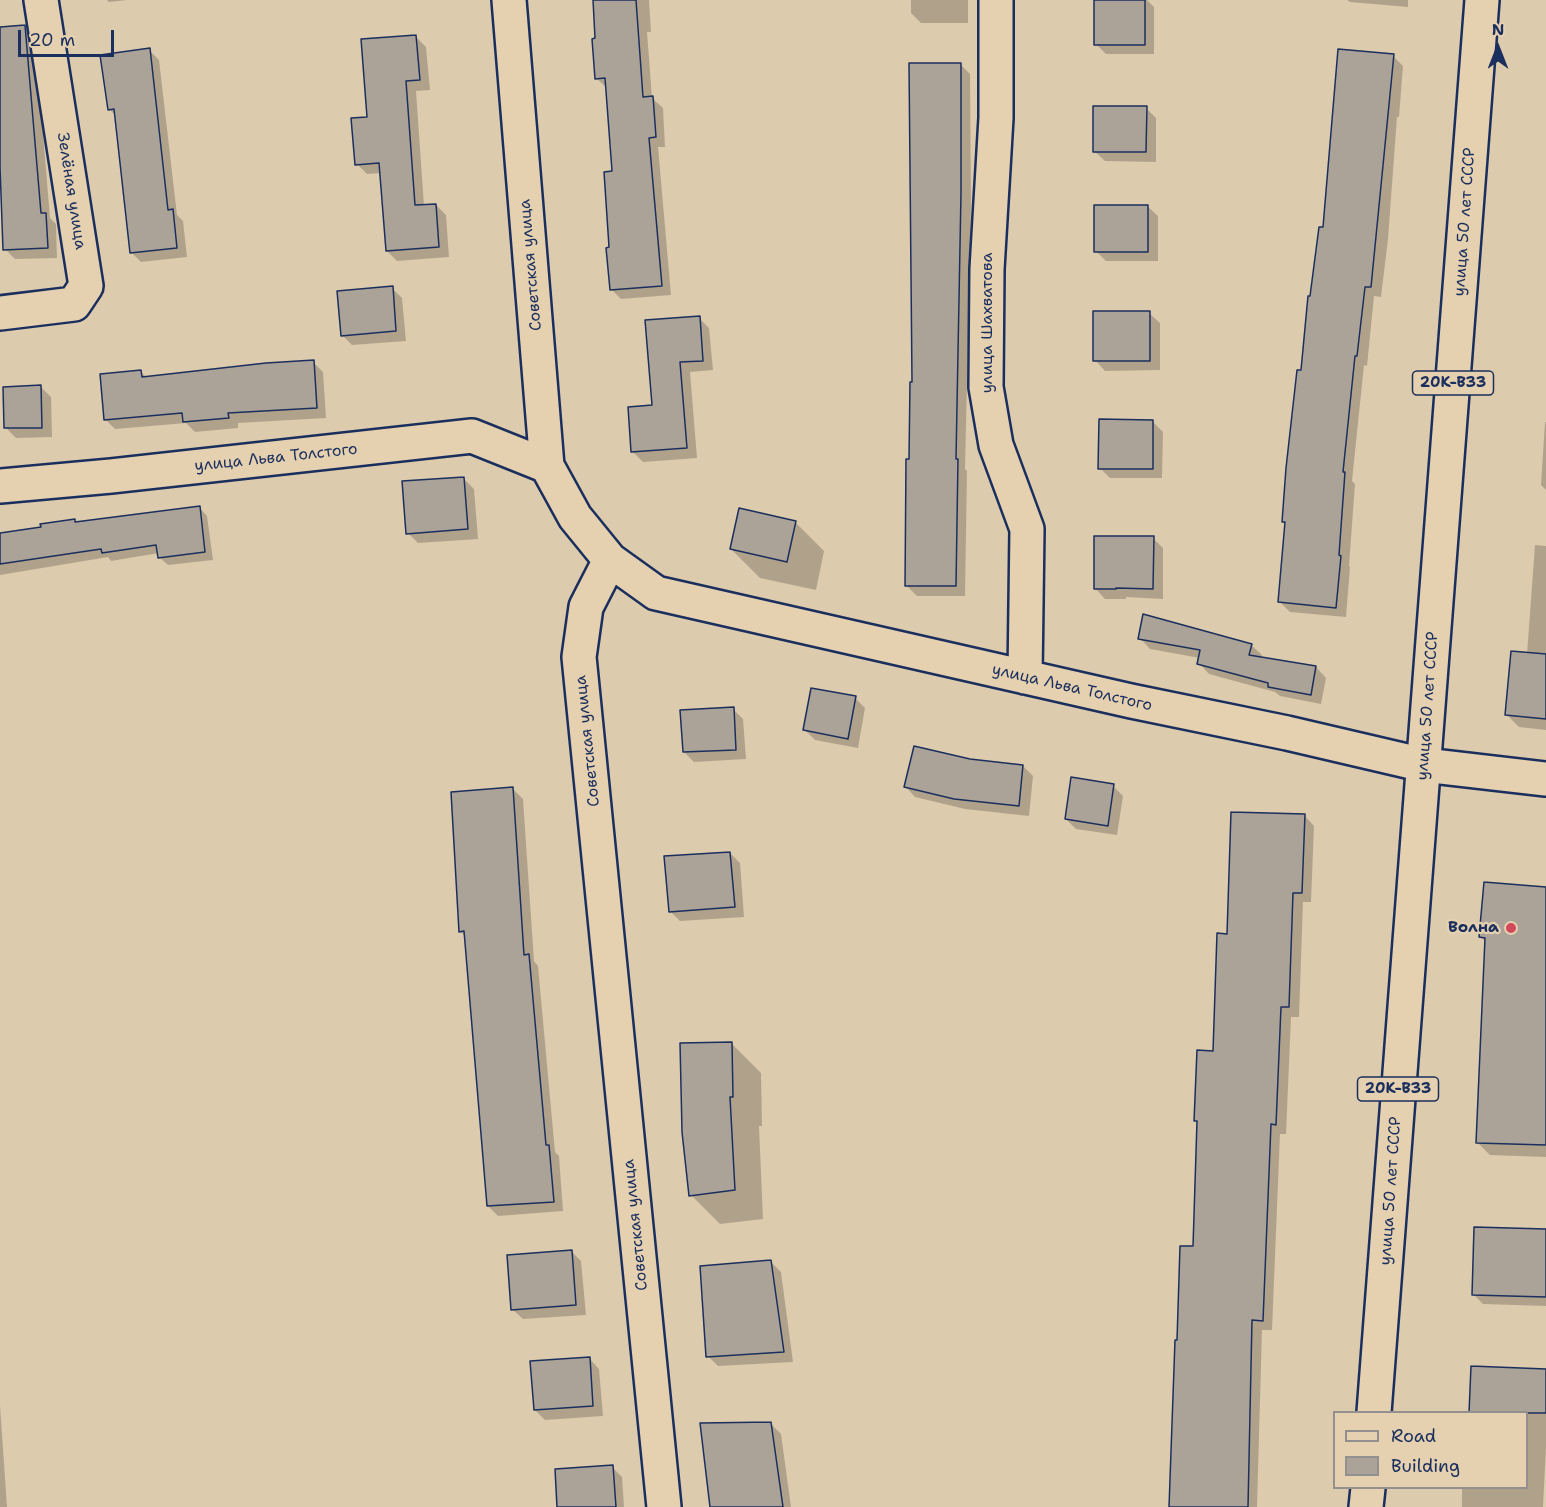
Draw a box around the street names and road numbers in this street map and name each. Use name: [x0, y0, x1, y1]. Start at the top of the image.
street label: Зелёная улица: [52, 131, 90, 251]
street label: улица 50 лет СССР: [1450, 147, 1480, 297]
street label: Советская улица: [516, 198, 546, 332]
street label: улица Шахватова: [978, 253, 998, 393]
road number: 20К-В33: [1412, 371, 1494, 395]
street label: улица Льва Толстого: [194, 440, 358, 476]
street label: улица 50 лет СССР: [1413, 631, 1443, 781]
street label: улица Льва Толстого: [990, 660, 1154, 716]
street label: Советская улица: [572, 674, 604, 808]
road number: 20К-В33: [1358, 1077, 1438, 1101]
street label: улица 50 лет СССР: [1376, 1116, 1406, 1266]
street label: Советская улица: [620, 1158, 652, 1292]

